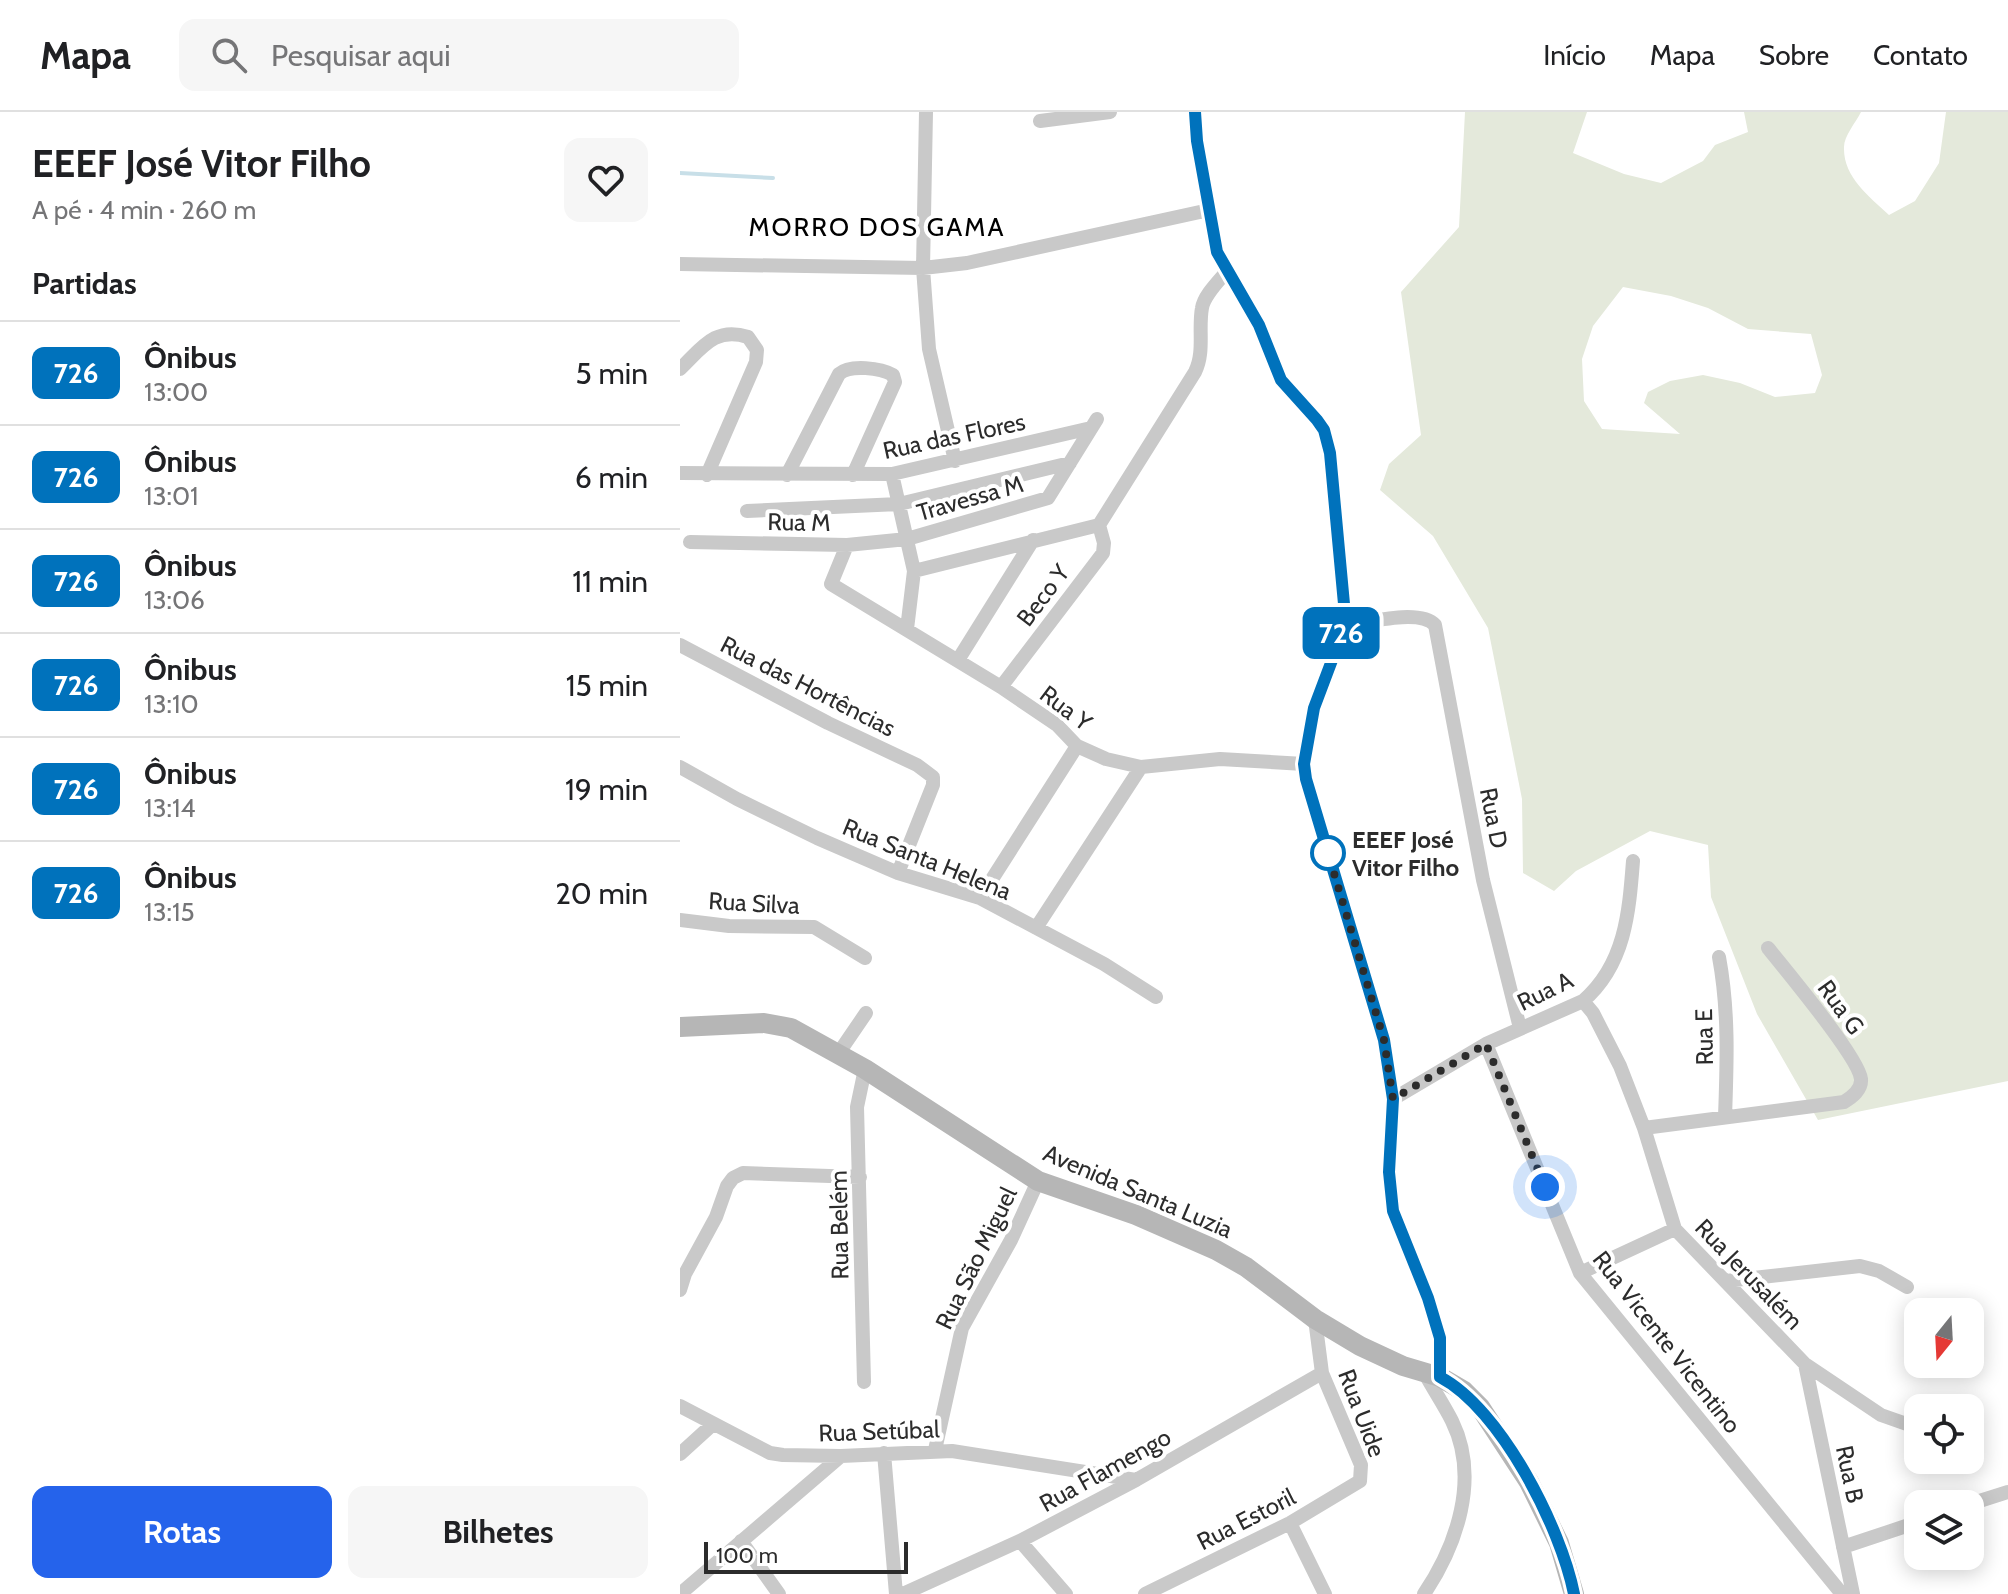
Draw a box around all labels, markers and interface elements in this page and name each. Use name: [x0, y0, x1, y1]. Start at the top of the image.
search box: [179, 19, 739, 91]
text: Mapa: [40, 32, 131, 79]
icon: search: [207, 33, 251, 77]
text: Pesquisar aqui: [271, 37, 451, 74]
text: Início: [1543, 38, 1606, 72]
text: Mapa: [1650, 38, 1715, 72]
text: Sobre: [1759, 38, 1829, 72]
text: Contato: [1873, 38, 1968, 72]
button: heart: [564, 138, 648, 222]
text: EEEF José Vitor Filho: [32, 140, 371, 187]
text: A pé · 4 min · 260 m: [32, 194, 256, 226]
district label: MORRO DOS GAMA: [749, 211, 1005, 243]
text: Partidas: [32, 265, 137, 302]
text: Ônibus: [144, 339, 237, 376]
text: 5 min: [576, 355, 648, 392]
text: 726: [54, 356, 98, 390]
text: 13:00: [144, 376, 208, 408]
street label: Rua das Flores: [880, 407, 1028, 465]
text: Ônibus: [144, 443, 237, 480]
text: 6 min: [575, 459, 648, 496]
text: 726: [54, 460, 98, 494]
street label: Travessa M: [913, 469, 1027, 527]
text: 13:01: [144, 480, 199, 512]
street label: Rua M: [767, 507, 831, 537]
text: Ônibus: [144, 547, 237, 584]
street label: Beco Y: [1010, 558, 1076, 632]
text: 11 min: [572, 563, 648, 600]
text: 726: [54, 564, 98, 598]
text: 13:06: [144, 584, 205, 616]
line badge: 726: [1295, 607, 1387, 659]
text: 726: [1319, 616, 1363, 650]
street label: Rua das Hortências: [716, 629, 900, 743]
text: Ônibus: [144, 651, 237, 688]
text: 15 min: [566, 667, 648, 704]
text: 726: [54, 668, 98, 702]
street label: Rua Y: [1034, 679, 1098, 737]
text: 13:10: [144, 688, 199, 720]
text: Ônibus: [144, 755, 237, 792]
text: 19 min: [565, 771, 648, 808]
text: 726: [54, 772, 98, 806]
street label: Rua D: [1474, 785, 1514, 851]
text: 13:14: [144, 792, 195, 824]
street label: Rua Santa Helena: [839, 812, 1016, 906]
place label: EEEF José Vitor Filho: [1352, 825, 1459, 882]
marker: EEEF José Vitor Filho: [1311, 836, 1345, 870]
text: Ônibus: [144, 859, 237, 896]
text: 20 min: [555, 875, 648, 912]
text: 726: [54, 876, 98, 910]
street label: Rua Silva: [708, 886, 801, 920]
text: 13:15: [144, 896, 195, 928]
street label: Rua A: [1512, 965, 1578, 1017]
street label: Rua G: [1812, 974, 1870, 1040]
street label: Rua E: [1689, 1008, 1719, 1066]
street label: Avenida Santa Luzia: [1039, 1138, 1237, 1244]
your location: [1525, 1167, 1565, 1207]
street label: Rua Belém: [824, 1170, 854, 1280]
street label: Rua São Miguel: [929, 1182, 1023, 1334]
street label: Rua Jerusalém: [1689, 1213, 1809, 1335]
street label: Rua Vicente Vicentino: [1587, 1245, 1747, 1439]
north arrow: [1904, 1298, 1984, 1378]
map controls: [1904, 1298, 1984, 1570]
street label: Rua Uide: [1332, 1365, 1392, 1461]
button: locate: [1904, 1394, 1984, 1474]
street label: Rua Setúbal: [818, 1414, 940, 1448]
street label: Rua Flamengo: [1034, 1422, 1176, 1518]
street label: Rua B: [1830, 1443, 1870, 1505]
street label: Rua Estoril: [1192, 1482, 1300, 1556]
button: Rotas: [32, 1486, 332, 1578]
button: Bilhetes: [348, 1486, 648, 1578]
button: layers: [1904, 1490, 1984, 1570]
scale bar: [704, 1538, 908, 1574]
text: 100 m: [716, 1542, 778, 1569]

